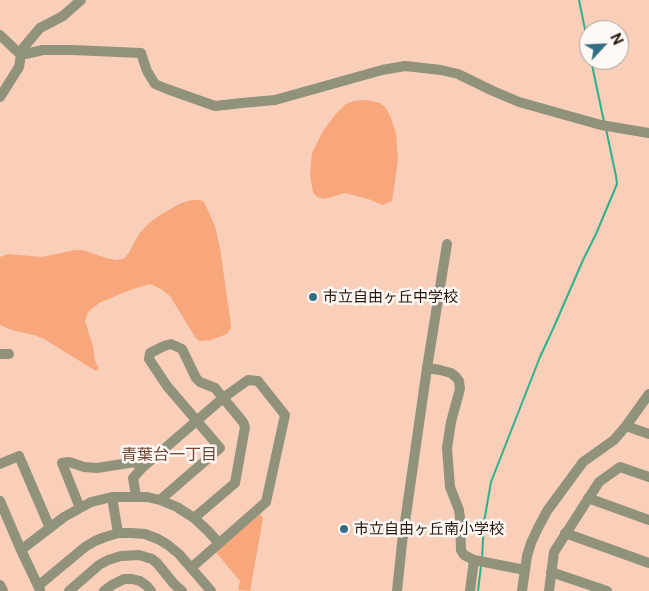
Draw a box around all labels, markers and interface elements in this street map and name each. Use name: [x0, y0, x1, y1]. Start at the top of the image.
north arrow: [579, 20, 629, 70]
text: N: [607, 31, 626, 47]
place label: 市立自由ヶ丘中学校: [323, 288, 458, 306]
marker: 市立自由ヶ丘中学校: [307, 291, 319, 303]
district label: 青葉台一丁目: [121, 445, 217, 465]
place label: 市立自由ヶ丘南小学校: [354, 520, 504, 538]
marker: 市立自由ヶ丘南小学校: [338, 523, 350, 535]

